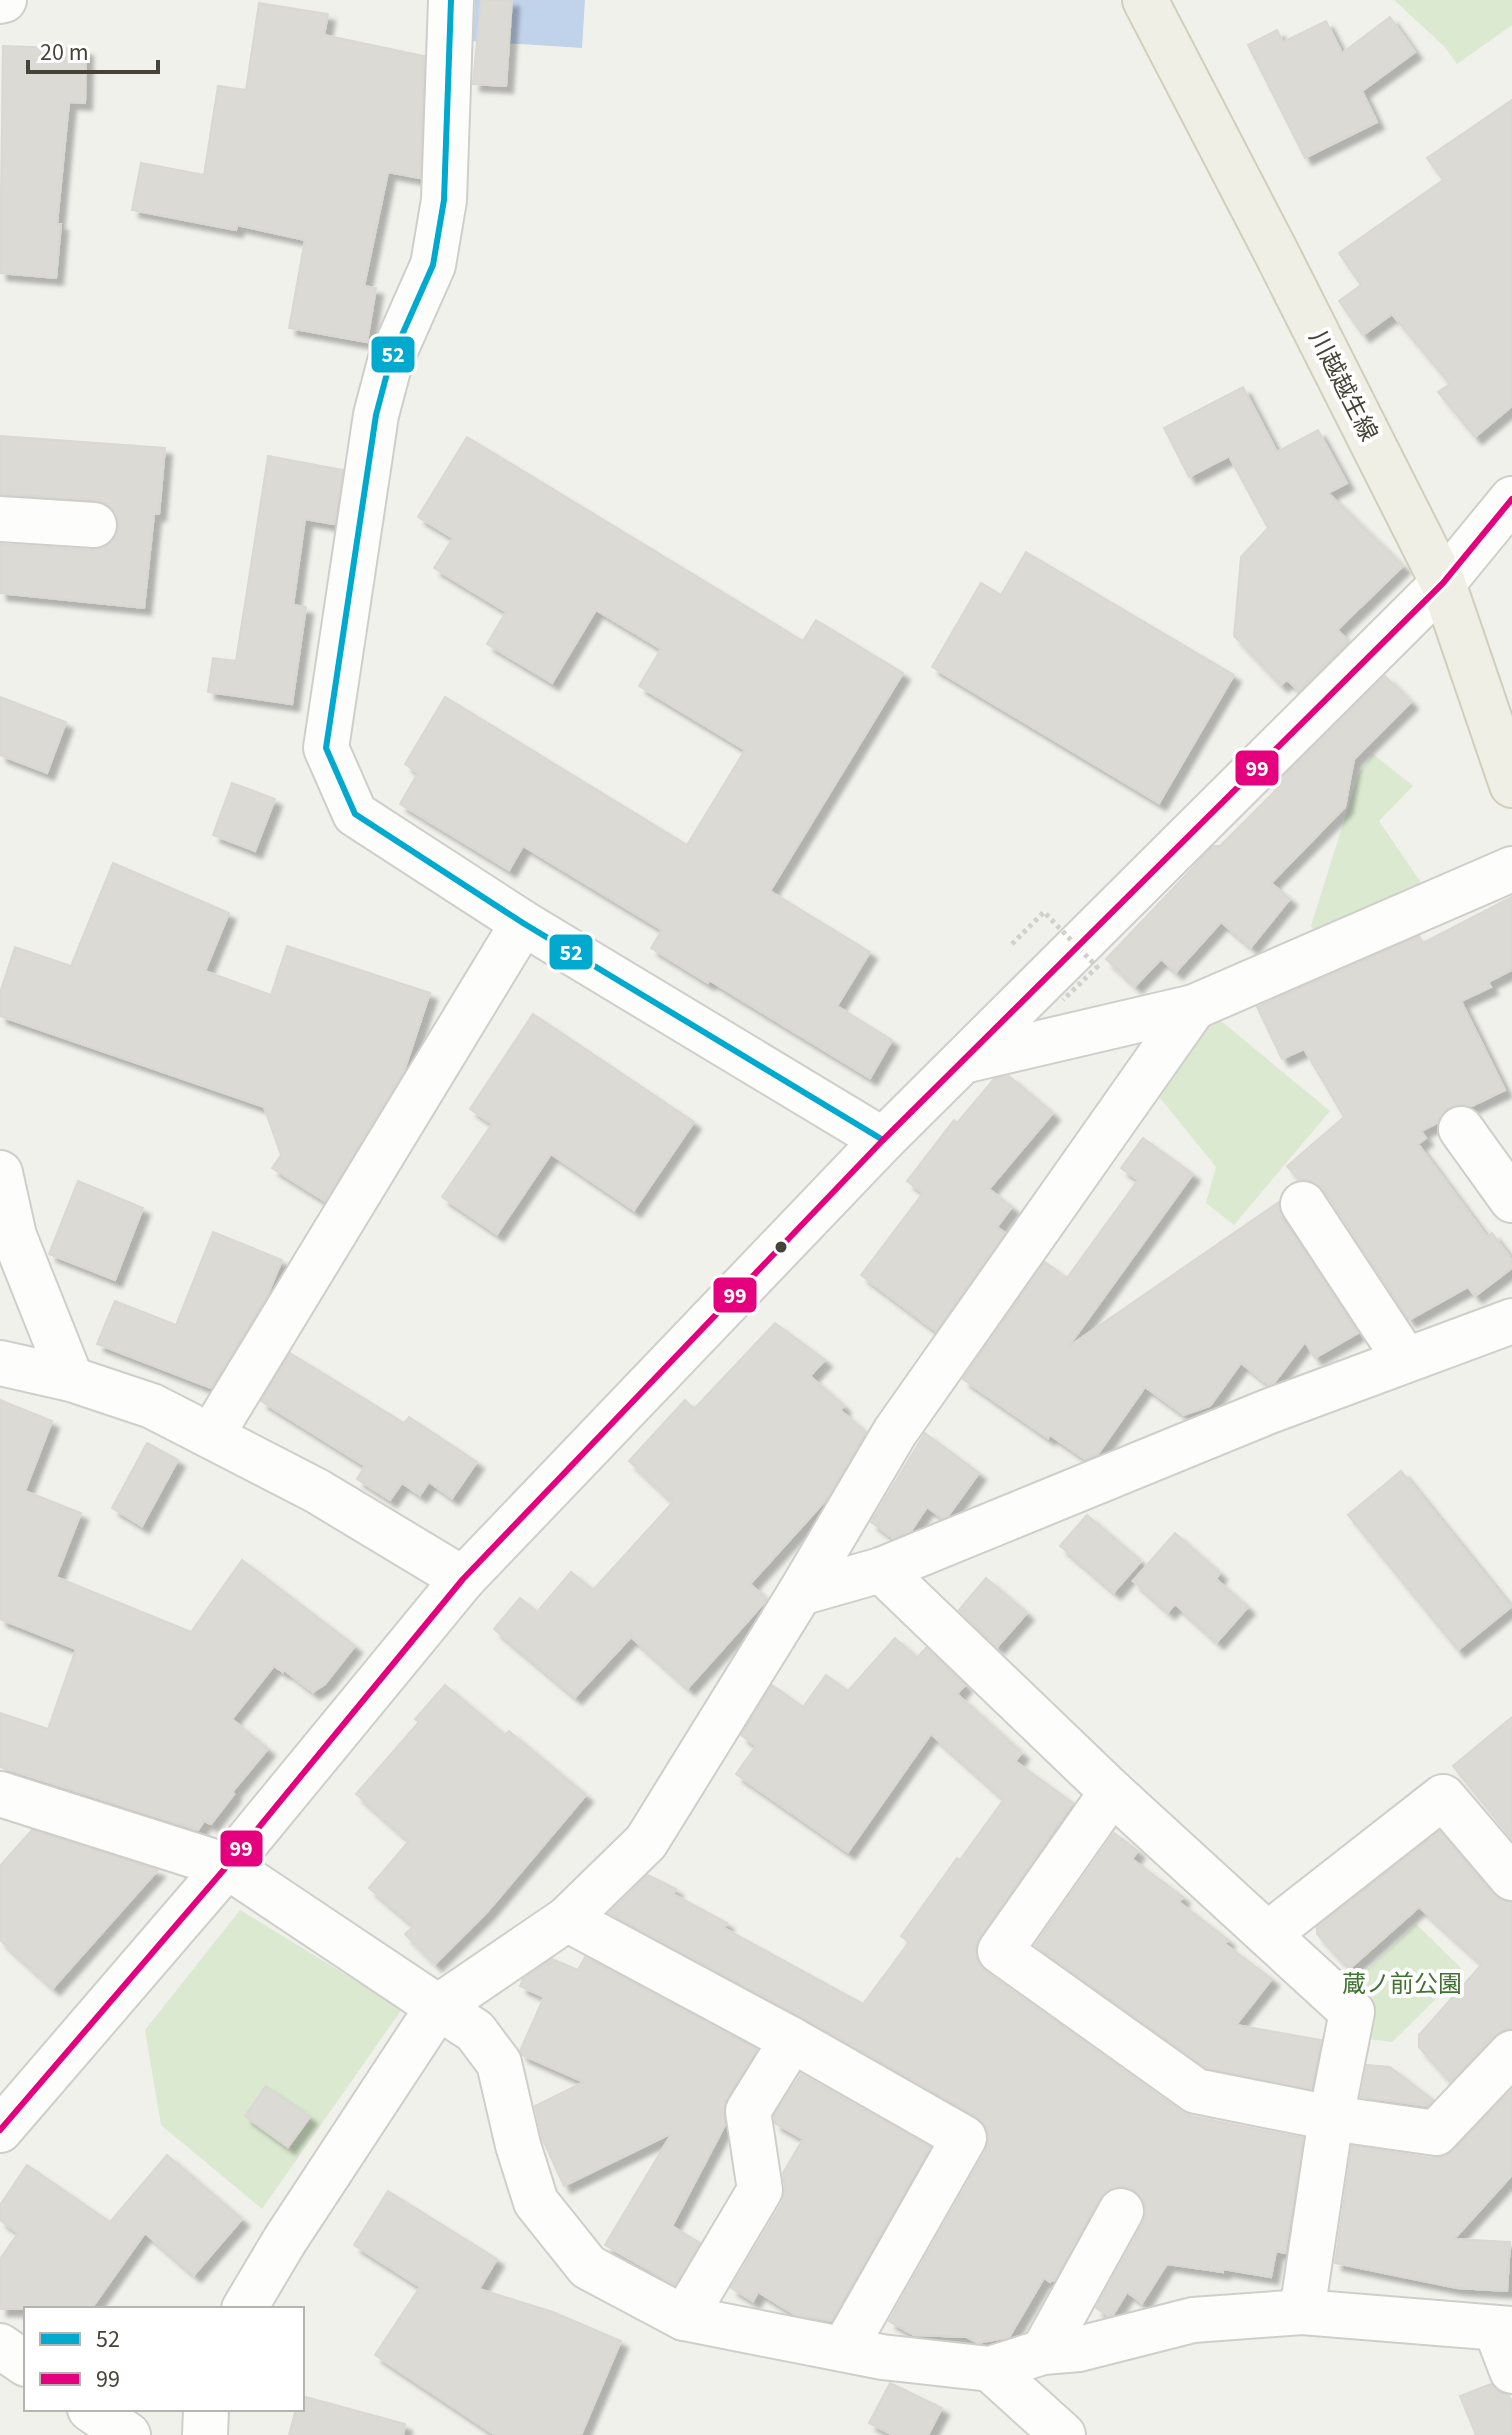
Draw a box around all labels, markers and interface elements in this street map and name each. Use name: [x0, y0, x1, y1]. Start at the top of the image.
scale bar: [28, 24, 158, 74]
text: 20 m: [40, 35, 89, 70]
street label: 川越越生線: [1300, 325, 1386, 447]
line badge: 52: [370, 335, 416, 374]
text: 52: [381, 339, 405, 371]
line badge: 99: [1234, 749, 1280, 787]
text: 99: [1245, 753, 1269, 785]
line badge: 52: [548, 933, 594, 971]
text: 52: [559, 937, 583, 969]
unlabelled marker: [773, 1239, 789, 1255]
line badge: 99: [712, 1276, 758, 1314]
text: 99: [723, 1280, 747, 1312]
line badge: 99: [219, 1829, 264, 1868]
text: 99: [229, 1833, 253, 1865]
park label: 蔵ノ前公園: [1342, 1967, 1462, 2002]
legend: [24, 2307, 304, 2411]
text: 52: [96, 2322, 120, 2357]
text: 99: [96, 2362, 120, 2397]

